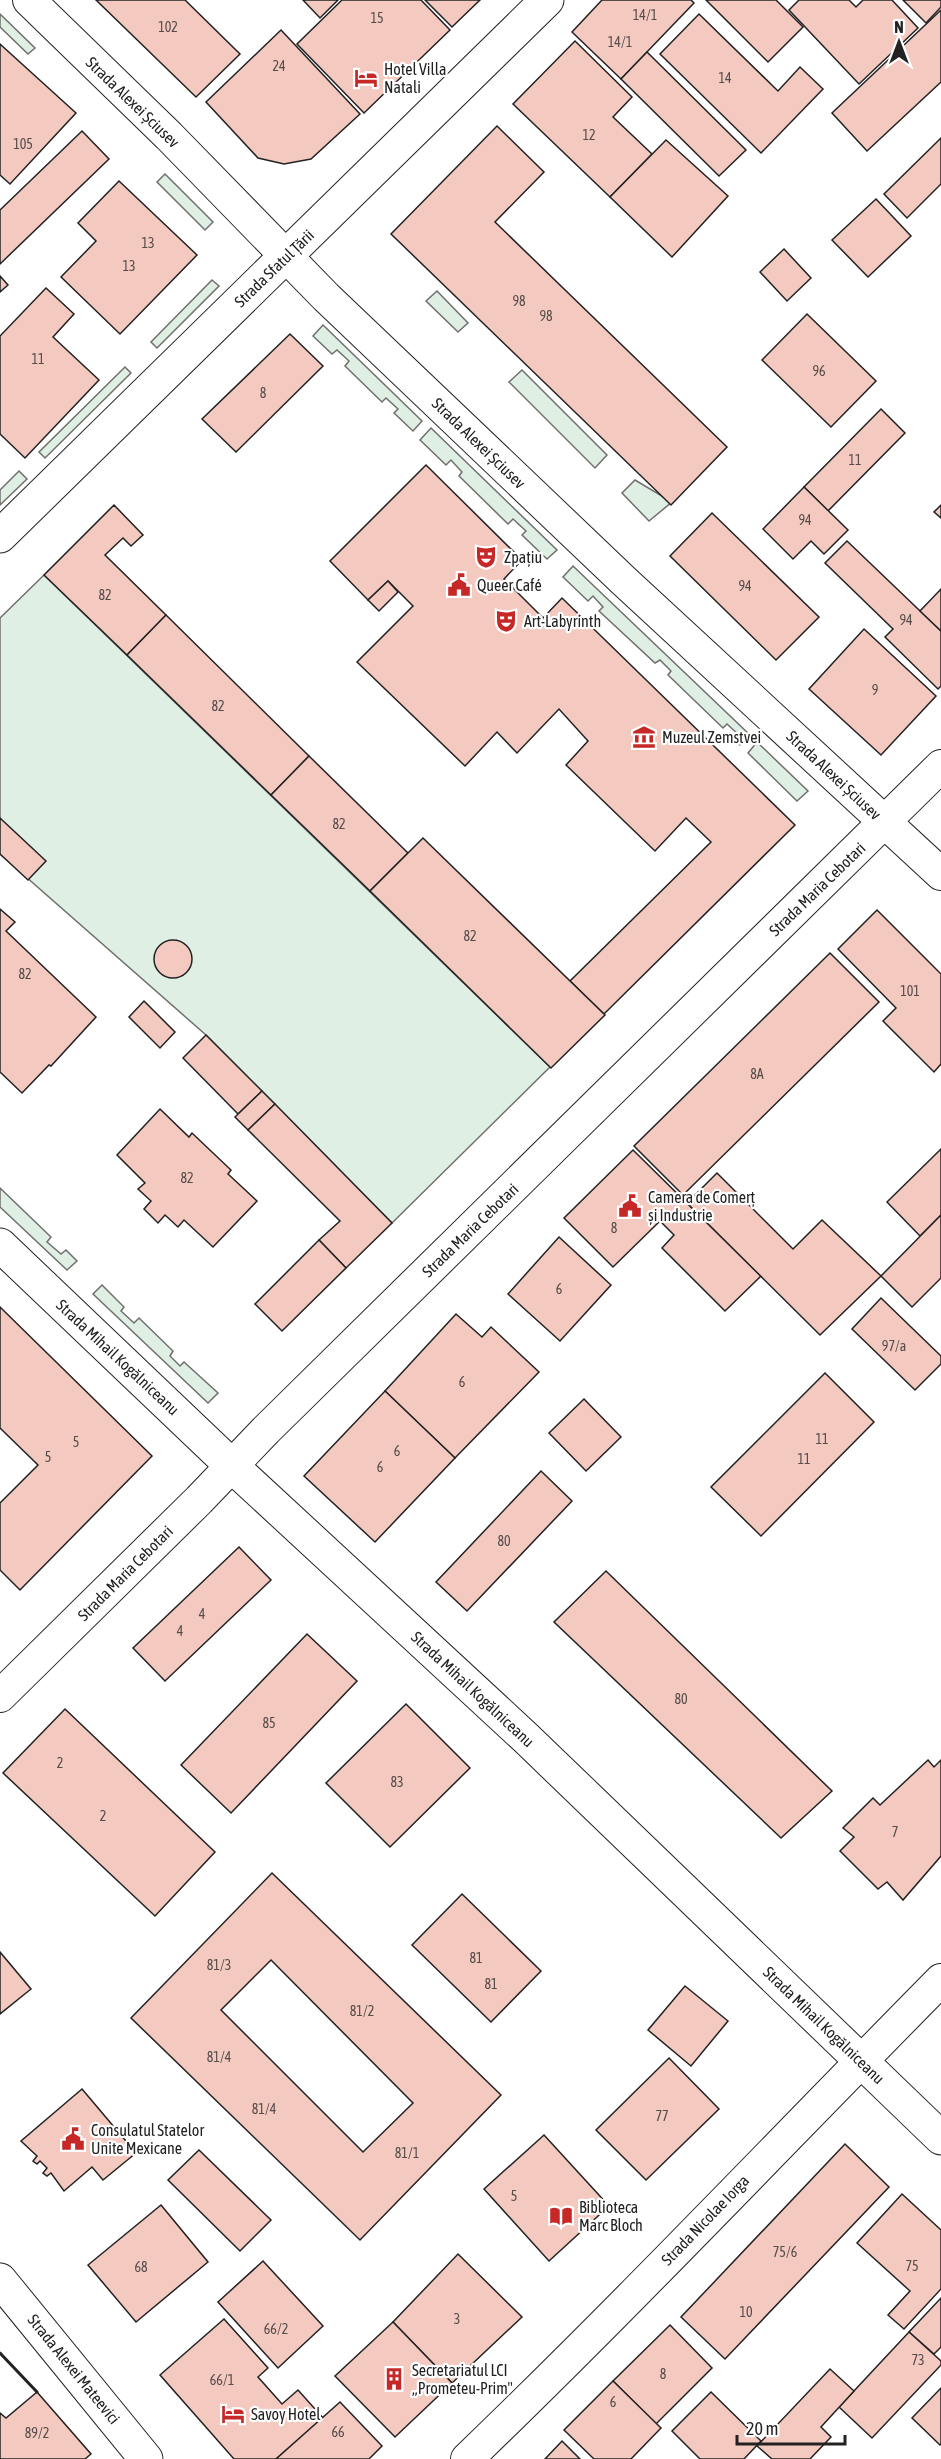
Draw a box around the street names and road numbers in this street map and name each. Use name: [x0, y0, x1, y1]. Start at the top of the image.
street label: Strada Alexei Șciusev: [82, 53, 184, 152]
street label: Strada Sfatul Țării: [231, 226, 318, 311]
street label: Strada Alexei Șciusev: [428, 394, 530, 493]
street label: Strada Alexei Șciusev: [782, 727, 885, 824]
street label: Strada Maria Cebotari: [765, 839, 869, 939]
street label: Strada Maria Cebotari: [418, 1180, 522, 1280]
street label: Strada Mihail Kogălniceanu: [52, 1296, 183, 1419]
street label: Strada Maria Cebotari: [74, 1522, 176, 1624]
street label: Strada Mihail Kogălniceanu: [407, 1628, 538, 1751]
street label: Strada Mihail Kogălniceanu: [759, 1963, 888, 2088]
street label: Strada Nicolae Iorga: [658, 2171, 753, 2269]
street label: Strada Alexei Mateevici: [24, 2311, 124, 2427]

